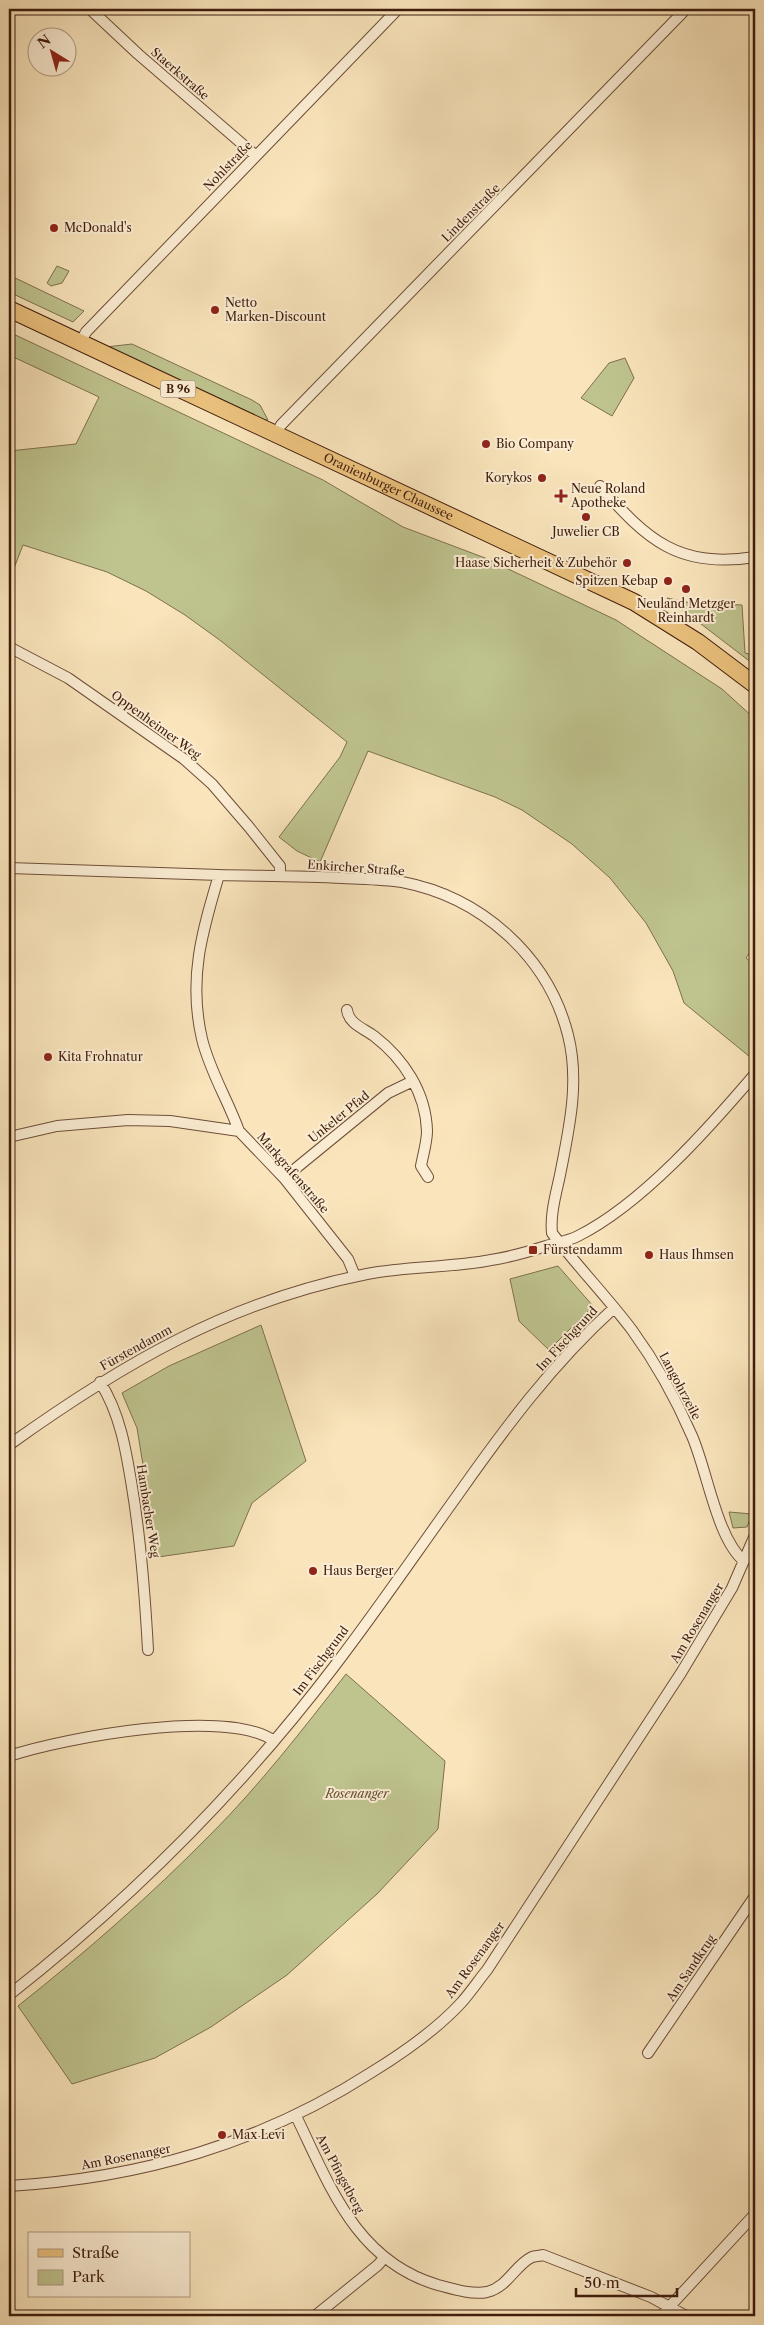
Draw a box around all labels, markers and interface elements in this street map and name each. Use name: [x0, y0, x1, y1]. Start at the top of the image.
north arrow: [28, 28, 78, 78]
text: N: [34, 31, 54, 52]
street label: Staerkstraße: [148, 44, 213, 103]
street label: Nohlstraße: [200, 137, 255, 194]
street label: Lindenstraße: [438, 180, 503, 245]
place label: McDonald's: [64, 220, 132, 235]
marker: McDonald's: [48, 222, 60, 234]
place label: Netto Marken-Discount: [225, 295, 327, 324]
marker: Netto Marken-Discount: [209, 304, 221, 316]
road number: B 96: [160, 380, 196, 398]
place label: Bio Company: [496, 436, 574, 451]
marker: Bio Company: [480, 438, 492, 450]
street label: Oranienburger Chaussee: [321, 449, 456, 523]
place label: Korykos: [485, 470, 532, 485]
marker: Korykos: [536, 472, 548, 484]
place label: Neue Roland Apotheke: [570, 481, 646, 510]
marker: Neue Roland Apotheke: [555, 490, 567, 502]
marker: Juwelier CB: [580, 511, 592, 523]
place label: Juwelier CB: [550, 524, 620, 539]
place label: Haase Sicherheit & Zubehör: [455, 555, 617, 570]
marker: Haase Sicherheit & Zubehör: [621, 557, 633, 569]
place label: Spitzen Kebap: [575, 573, 658, 588]
marker: Spitzen Kebap: [662, 575, 674, 587]
marker: Neuland Metzger Reinhardt: [680, 583, 692, 595]
place label: Neuland Metzger Reinhardt: [637, 596, 735, 625]
street label: Oppenheimer Weg: [108, 687, 205, 763]
street label: Enkircher Straße: [307, 857, 406, 878]
place label: Kita Frohnatur: [58, 1049, 143, 1064]
marker: Kita Frohnatur: [42, 1051, 54, 1063]
street label: Unkeler Pfad: [305, 1087, 373, 1146]
street label: Markgrafenstraße: [254, 1129, 333, 1216]
place label: Fürstendamm: [543, 1242, 623, 1257]
marker: Fürstendamm: [527, 1244, 539, 1256]
place label: Haus Ihmsen: [659, 1247, 734, 1262]
marker: Haus Ihmsen: [643, 1249, 655, 1261]
street label: Im Fischgrund: [533, 1303, 601, 1374]
street label: Fürstendamm: [97, 1322, 174, 1373]
street label: Langohrzeile: [656, 1349, 705, 1423]
street label: Hambacher Weg: [134, 1463, 163, 1559]
place label: Haus Berger: [323, 1563, 393, 1578]
marker: Haus Berger: [307, 1565, 319, 1577]
street label: Am Rosenanger: [666, 1580, 726, 1666]
street label: Im Fischgrund: [290, 1623, 352, 1698]
park label: Rosenanger: [324, 1786, 390, 1801]
street label: Am Rosenanger: [441, 1919, 507, 2002]
street label: Am Sandkrug: [662, 1931, 719, 2005]
place label: Max Levi: [232, 2127, 285, 2142]
marker: Max Levi: [216, 2129, 228, 2141]
street label: Am Pfingstberg: [313, 2131, 368, 2216]
street label: Am Rosenanger: [79, 2140, 172, 2173]
legend: [28, 2232, 190, 2298]
text: Straße: [72, 2243, 119, 2262]
scale bar: [576, 2265, 678, 2297]
text: Park: [72, 2267, 106, 2286]
text: 50 m: [584, 2273, 620, 2292]

